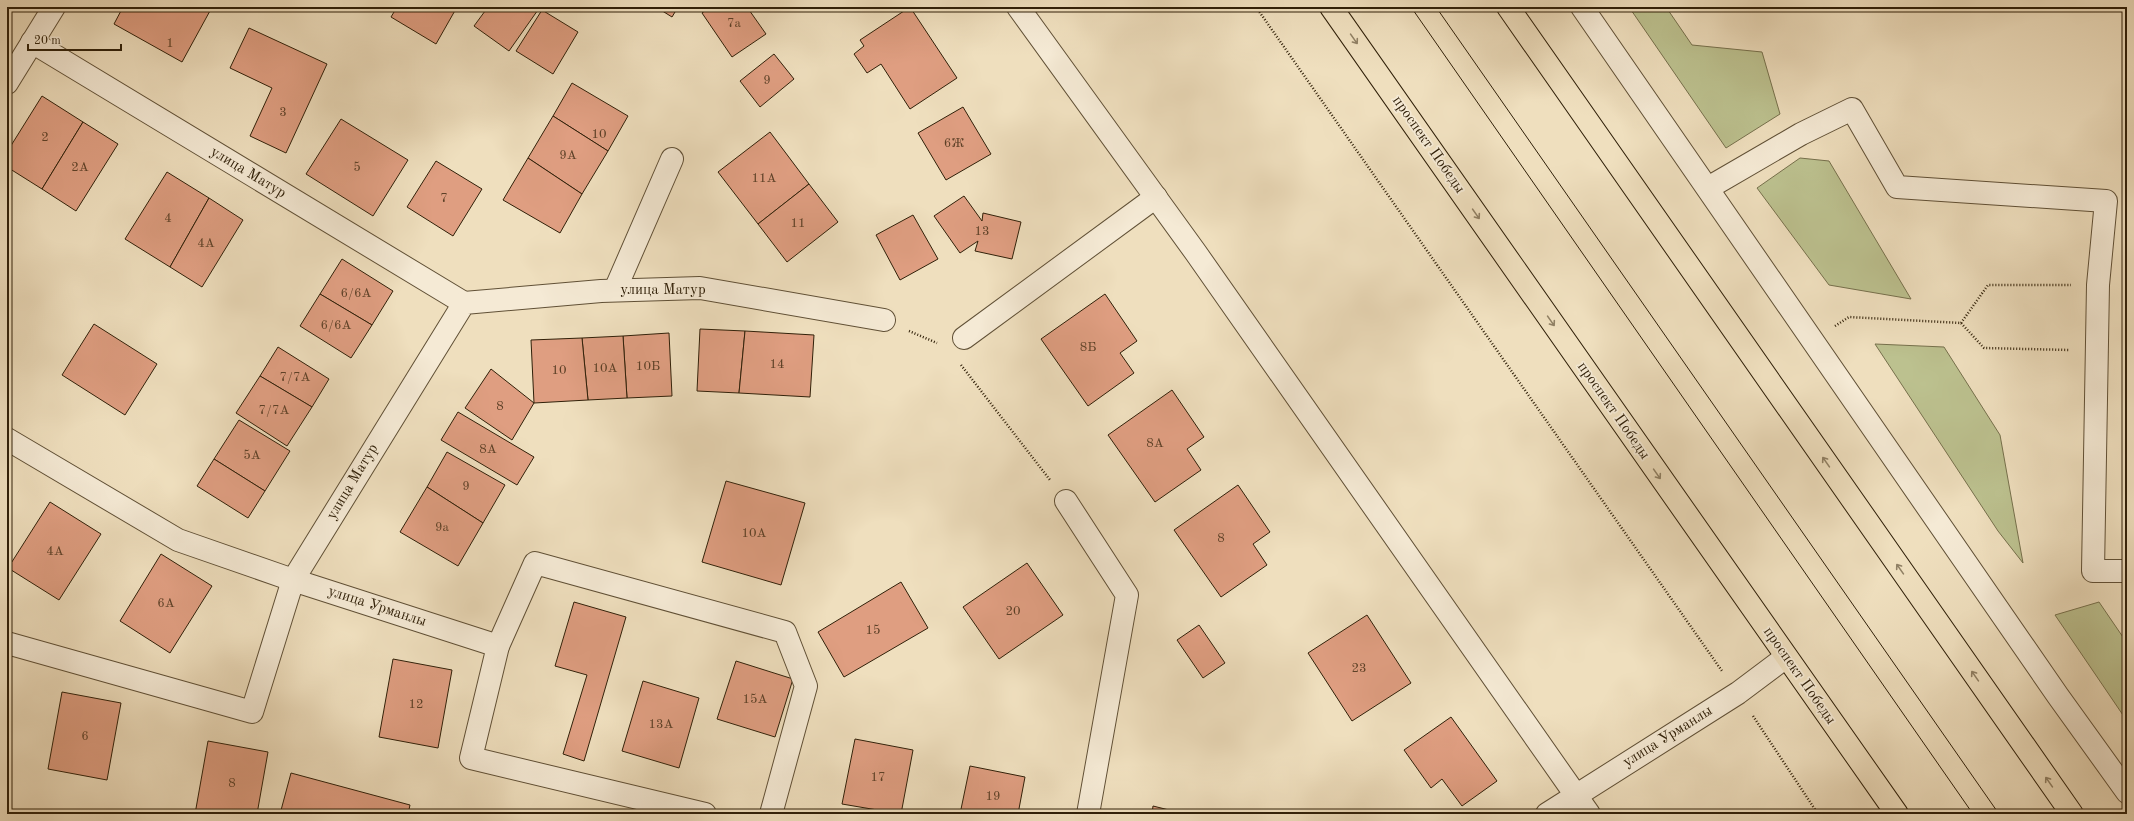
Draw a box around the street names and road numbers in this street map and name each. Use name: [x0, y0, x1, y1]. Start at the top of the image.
street label: проспект Победы: [1389, 94, 1467, 196]
street label: улица Матур: [208, 145, 289, 202]
street label: улица Матур: [620, 283, 706, 298]
street label: проспект Победы: [1574, 360, 1652, 462]
street label: улица Матур: [325, 441, 382, 522]
street label: улица Урманлы: [326, 584, 428, 630]
street label: проспект Победы: [1760, 625, 1838, 727]
street label: улица Урманлы: [1621, 703, 1715, 770]

